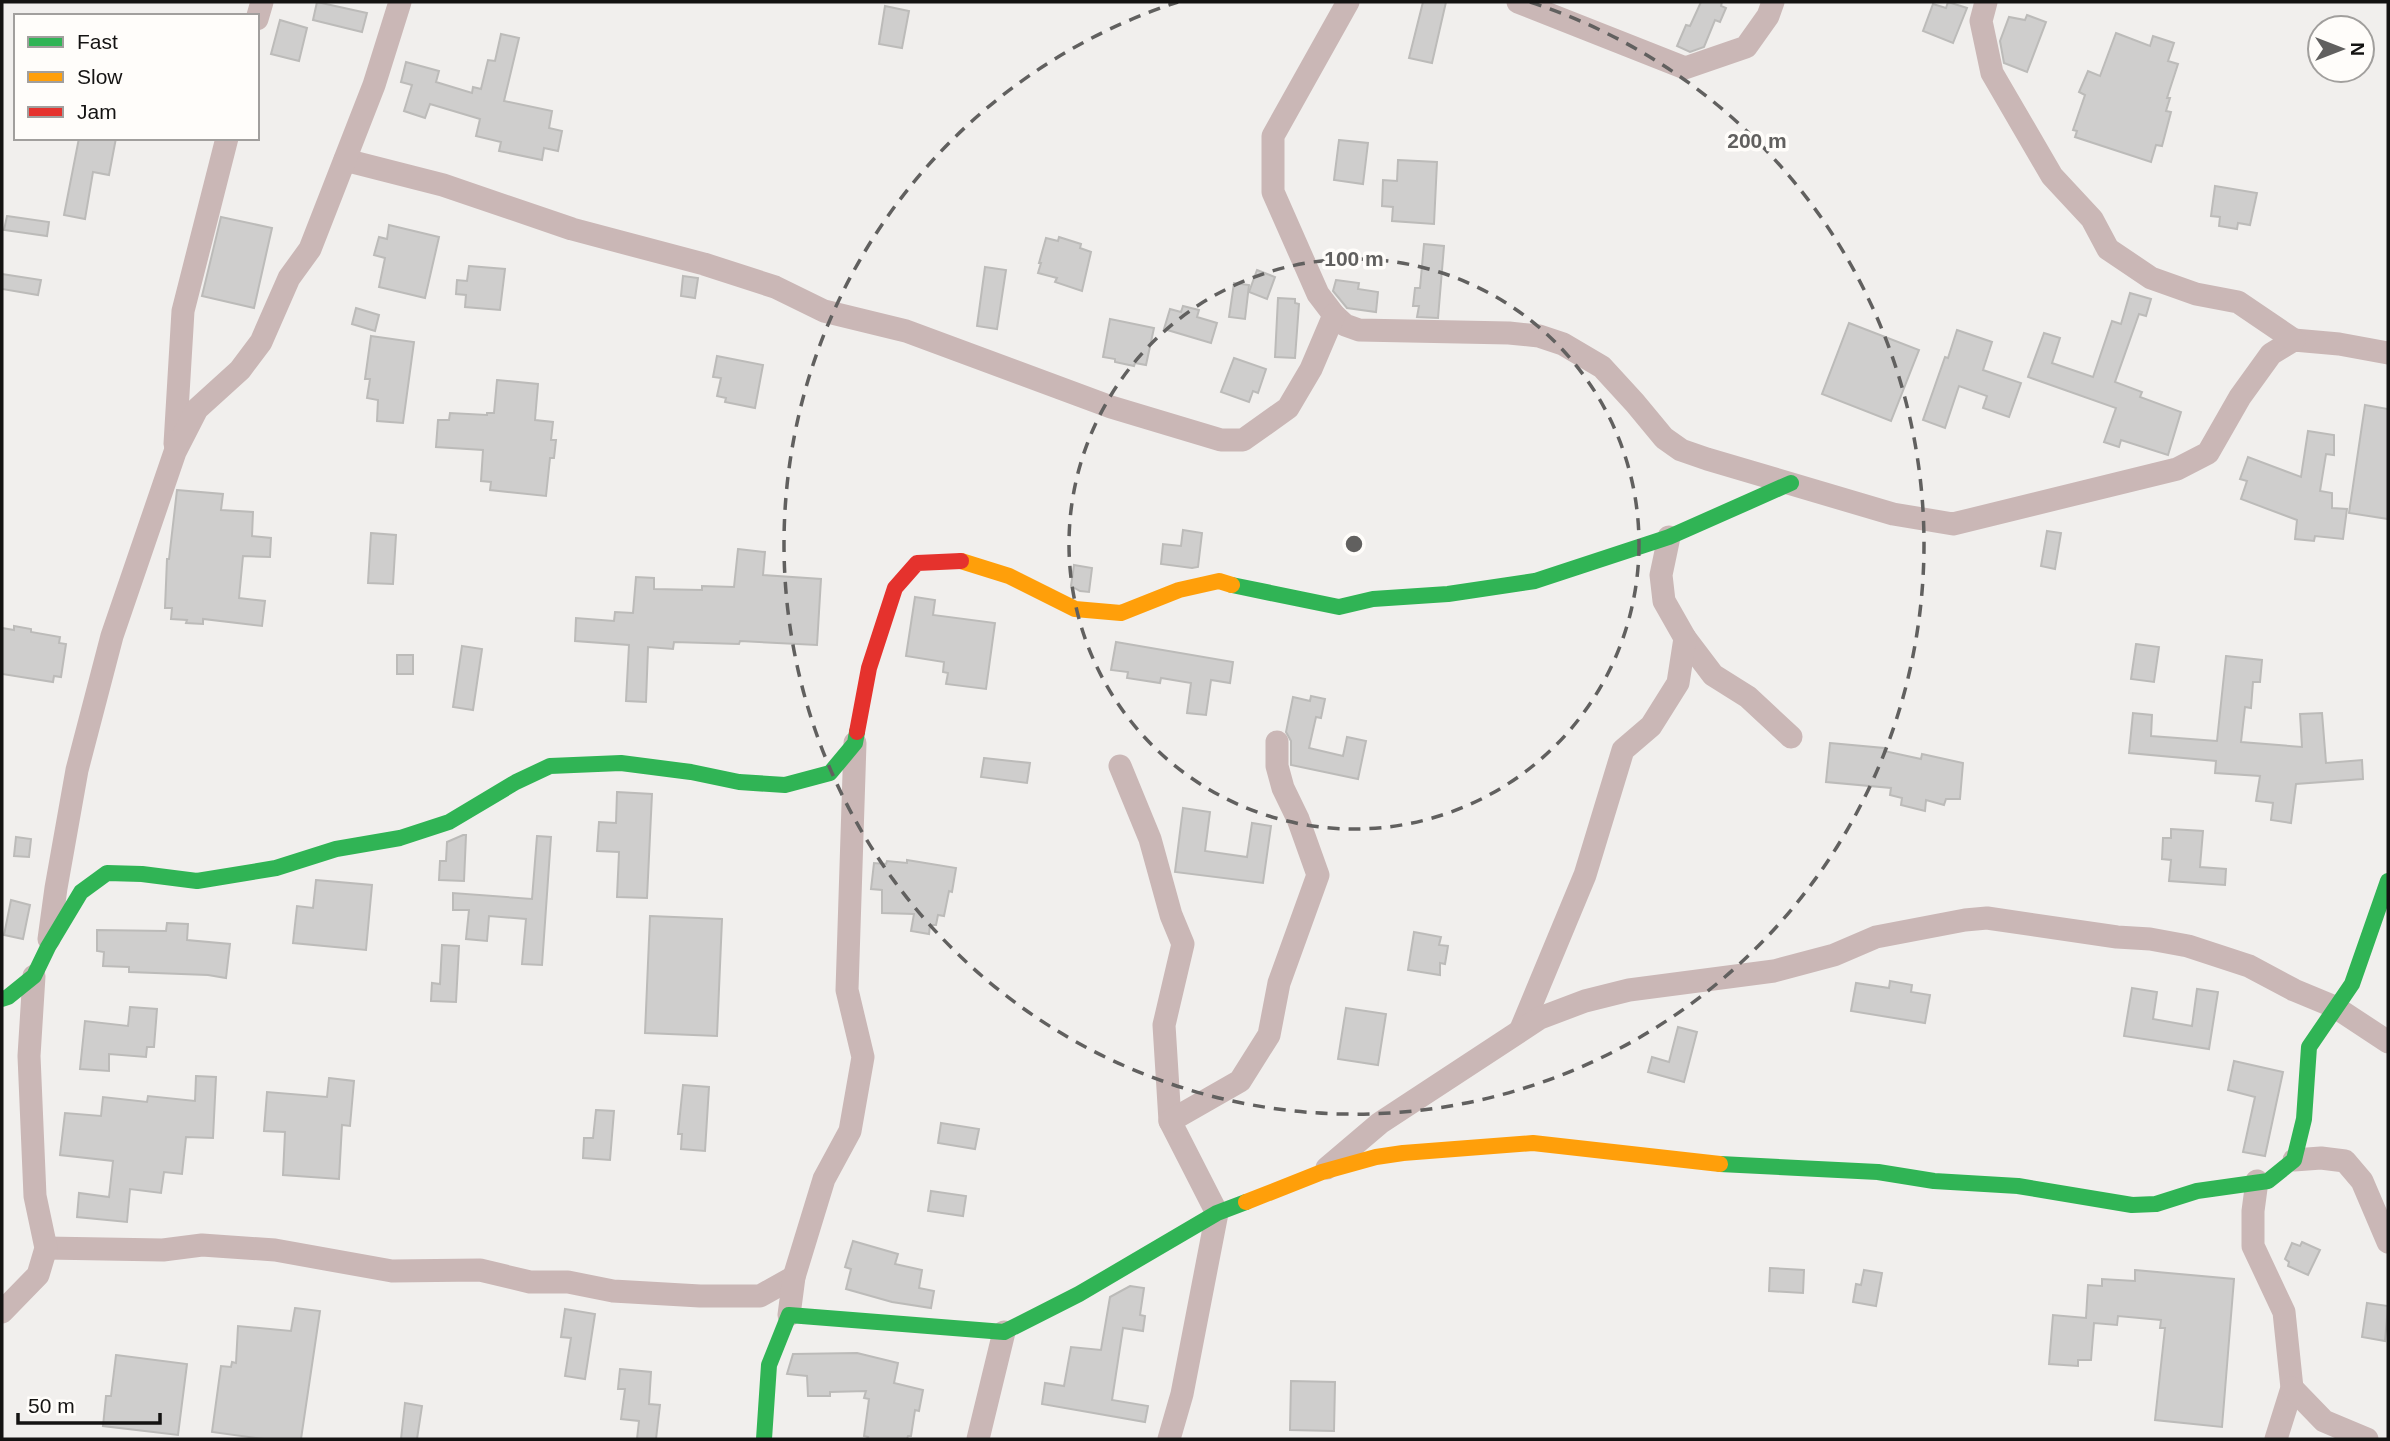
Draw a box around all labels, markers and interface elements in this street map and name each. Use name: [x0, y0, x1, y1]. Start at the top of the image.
legend: [14, 14, 259, 140]
north arrow: [2306, 14, 2376, 84]
text: Fast: [77, 30, 118, 53]
text: N: [2347, 42, 2368, 56]
text: Slow: [77, 65, 123, 88]
text: Jam: [77, 100, 117, 123]
text: 200 m: [1727, 129, 1787, 152]
text: 100 m: [1324, 247, 1384, 270]
centre of rings: [1342, 532, 1366, 556]
scale bar: [18, 1382, 159, 1426]
text: 50 m: [28, 1394, 75, 1417]

